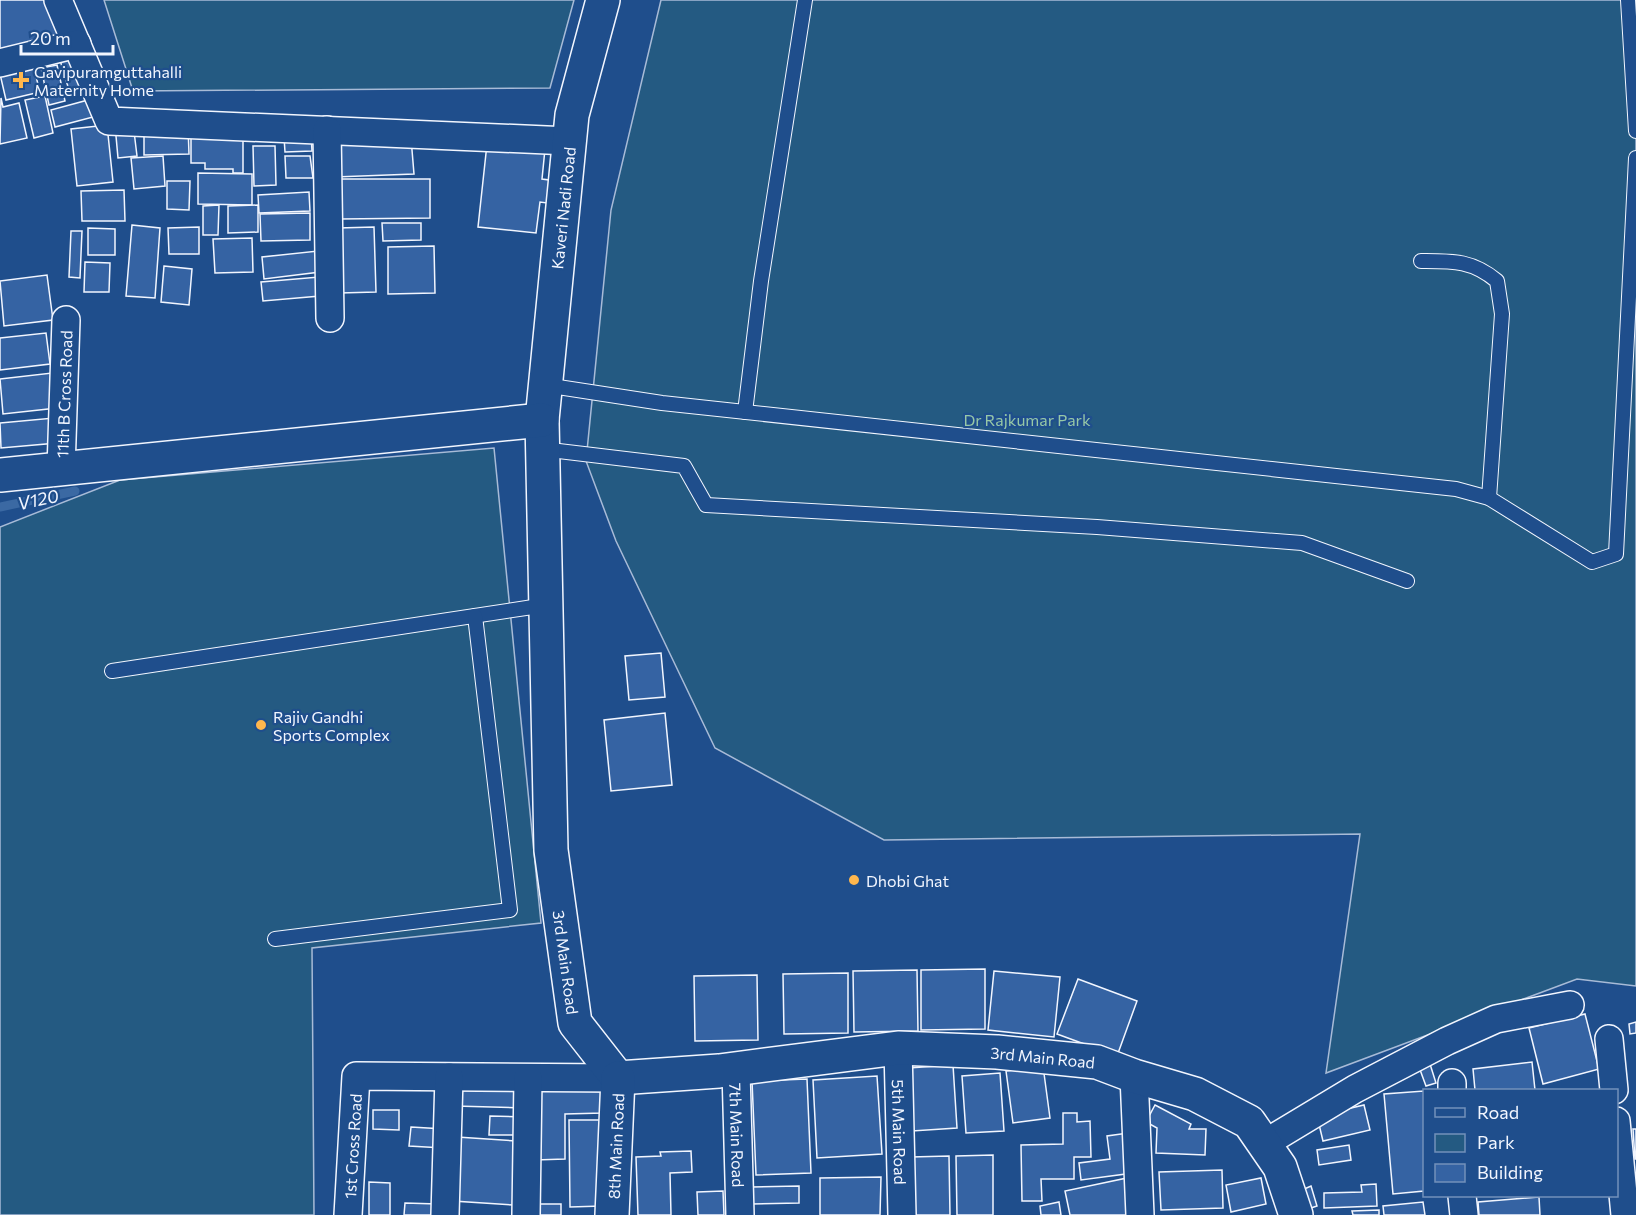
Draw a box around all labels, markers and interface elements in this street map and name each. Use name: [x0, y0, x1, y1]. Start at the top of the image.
scale bar: [21, 18, 112, 56]
text: 20 m: [30, 27, 71, 49]
place label: Gavipuramguttahalli Maternity Home: [34, 62, 182, 99]
marker: Gavipuramguttahalli Maternity Home: [12, 71, 30, 89]
street label: Kaveri Nadi Road: [547, 146, 579, 270]
street label: 11th B Cross Road: [52, 330, 75, 458]
park label: Dr Rajkumar Park: [963, 410, 1091, 429]
water label: V120: [15, 484, 61, 514]
place label: Rajiv Gandhi Sports Complex: [273, 707, 390, 744]
marker: Rajiv Gandhi Sports Complex: [254, 718, 268, 732]
place label: Dhobi Ghat: [866, 871, 949, 890]
marker: Dhobi Ghat: [847, 873, 861, 887]
street label: 3rd Main Road: [550, 909, 583, 1016]
street label: 3rd Main Road: [990, 1042, 1096, 1071]
street label: 5th Main Road: [889, 1079, 911, 1185]
street label: 7th Main Road: [727, 1082, 749, 1188]
legend: [1423, 1089, 1618, 1197]
street label: 1st Cross Road: [339, 1093, 364, 1199]
street label: 8th Main Road: [603, 1093, 627, 1199]
text: Road: [1477, 1101, 1519, 1123]
text: Park: [1477, 1131, 1515, 1153]
text: Building: [1477, 1161, 1543, 1183]

